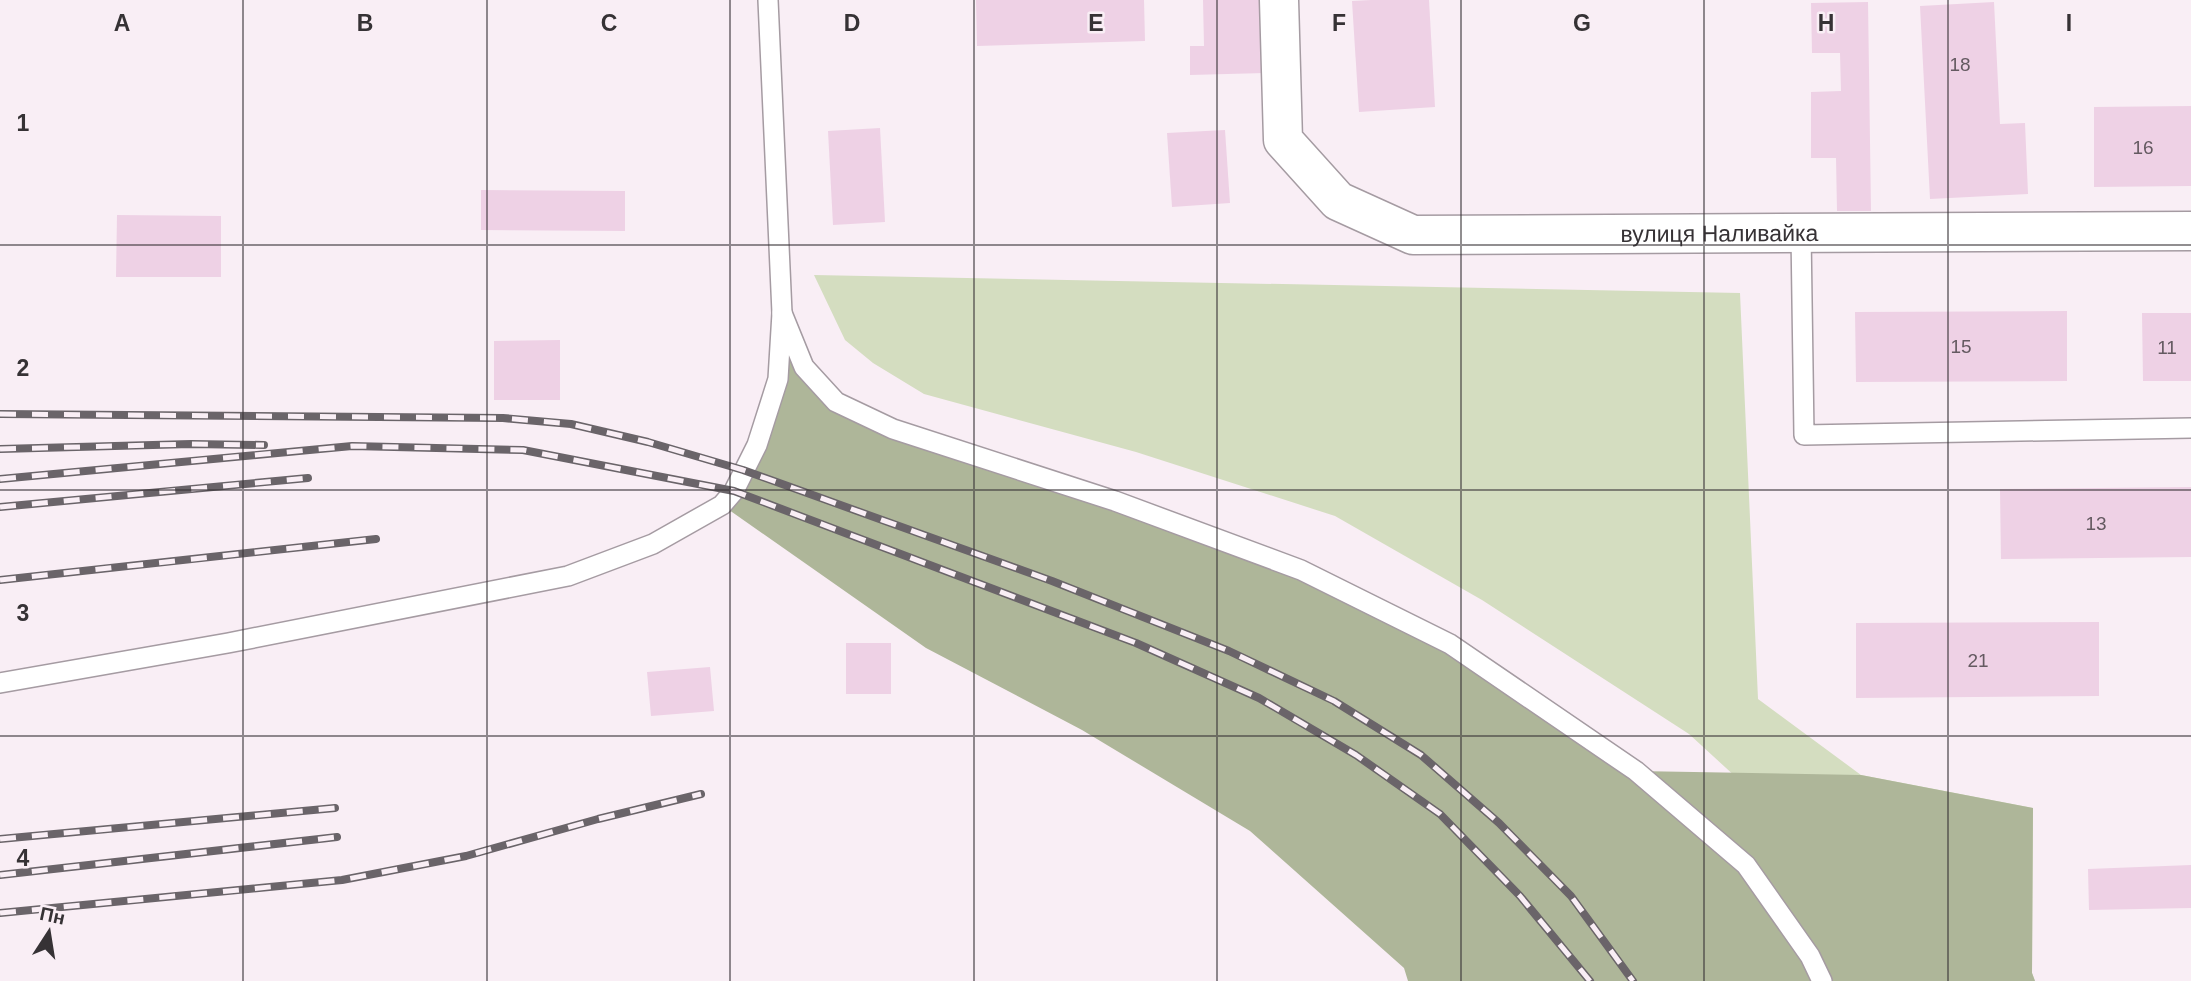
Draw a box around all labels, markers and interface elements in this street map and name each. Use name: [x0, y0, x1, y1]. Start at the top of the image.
text: A: [114, 10, 130, 36]
text: B: [357, 10, 373, 36]
text: C: [601, 10, 617, 36]
text: D: [844, 10, 860, 36]
text: E: [1088, 10, 1104, 36]
text: F: [1332, 10, 1346, 36]
text: G: [1573, 10, 1591, 36]
text: H: [1818, 10, 1834, 36]
text: I: [2066, 10, 2072, 36]
house number: 18: [1949, 54, 1971, 75]
text: 1: [17, 110, 30, 136]
house number: 16: [2132, 137, 2154, 158]
street label: вулиця Наливайка: [1621, 220, 1819, 247]
house number: 15: [1950, 336, 1972, 357]
house number: 11: [2157, 337, 2177, 358]
text: 2: [17, 355, 29, 381]
house number: 13: [2085, 513, 2107, 534]
text: 3: [17, 600, 29, 626]
house number: 21: [1967, 650, 1989, 671]
text: 4: [17, 845, 30, 871]
north arrow: [14, 897, 84, 967]
text: Пн: [38, 903, 67, 929]

